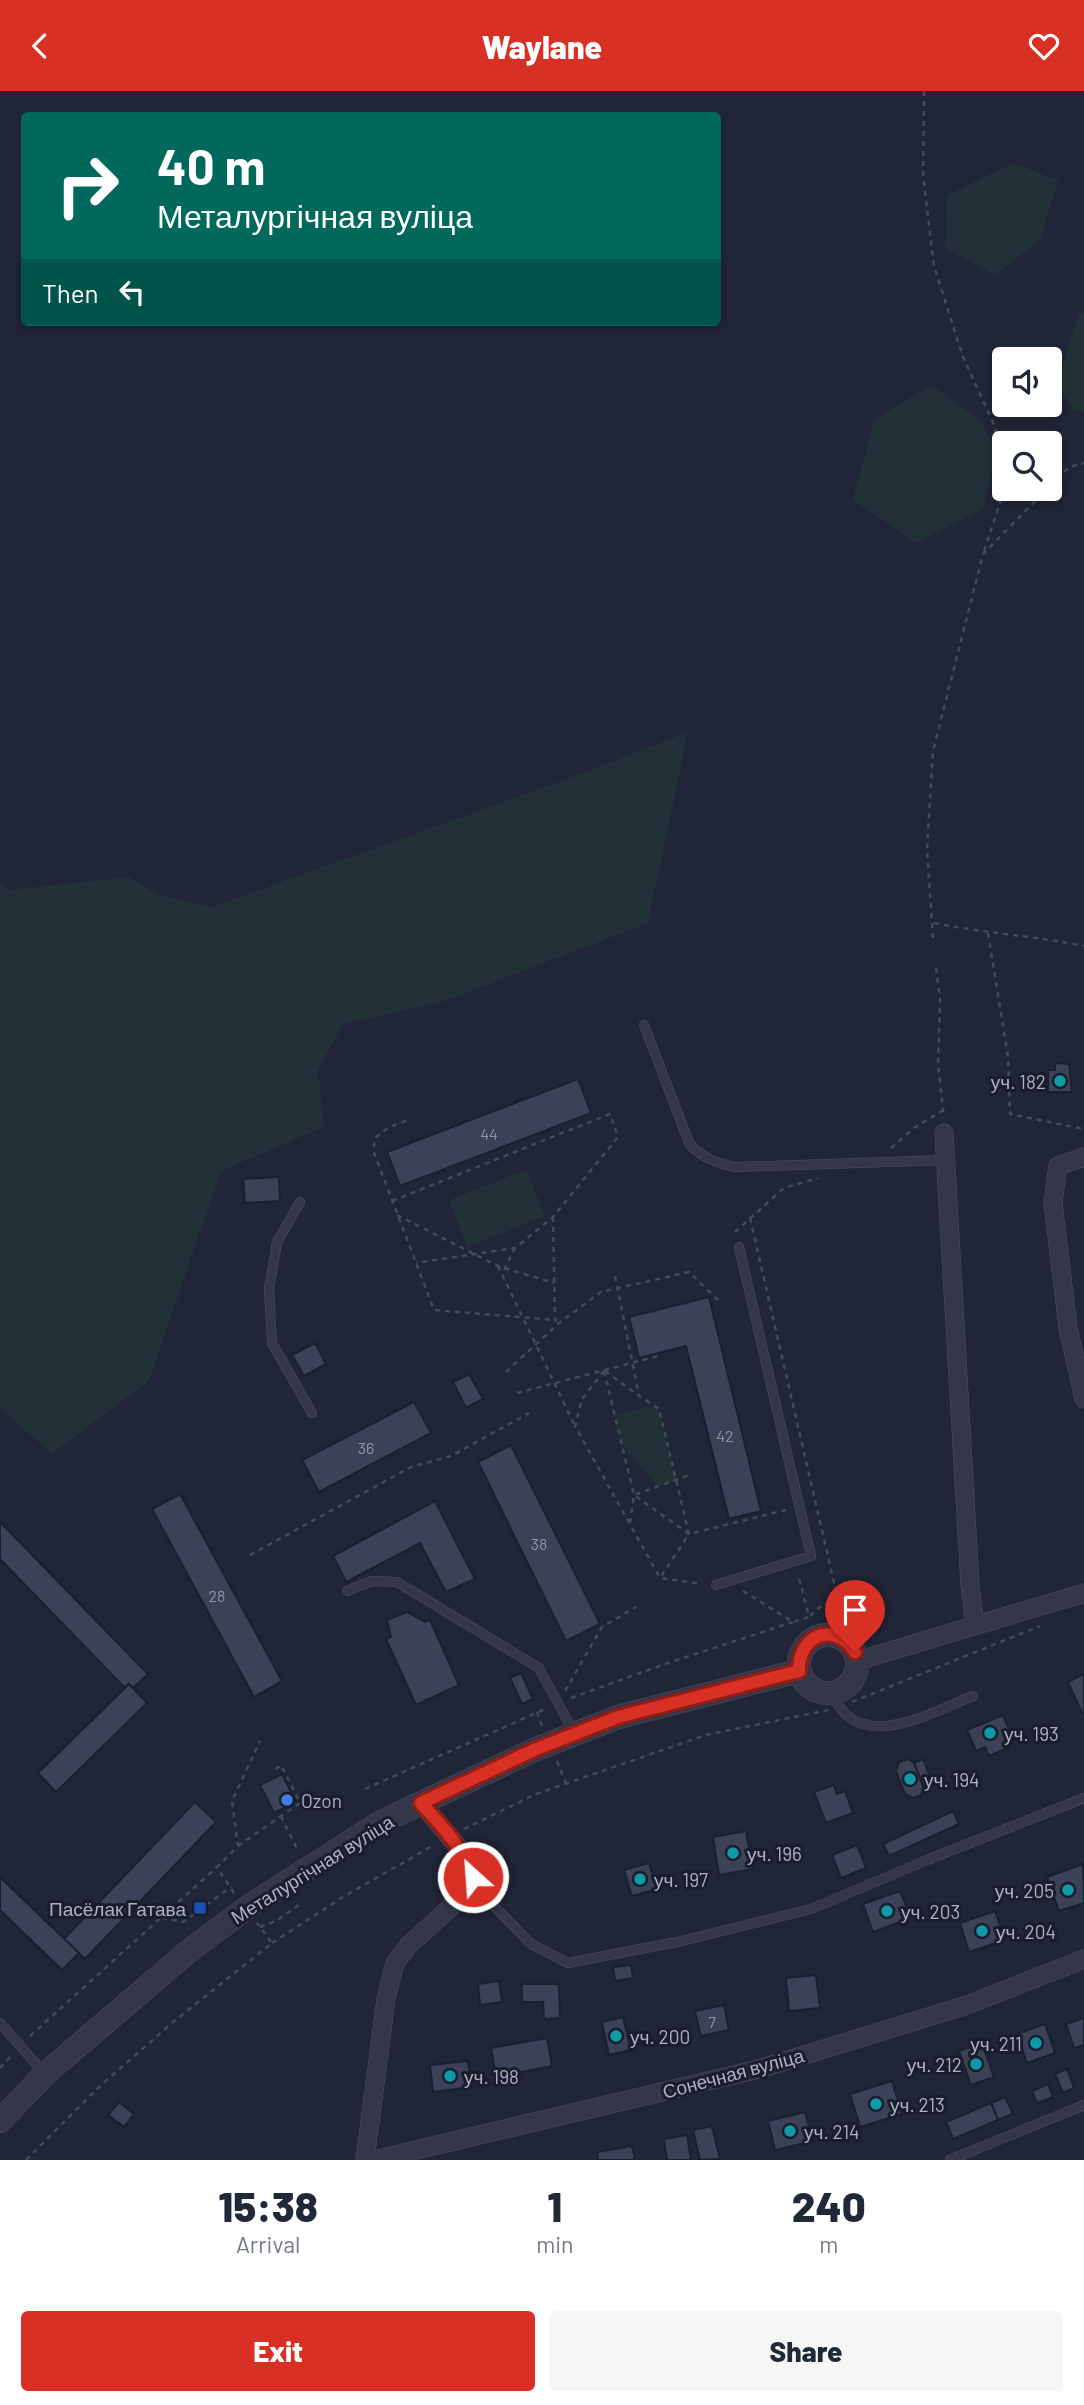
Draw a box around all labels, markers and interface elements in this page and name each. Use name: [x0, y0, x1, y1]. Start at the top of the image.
icon: back: [21, 27, 59, 65]
text: Waylane: [482, 27, 602, 65]
icon: heart: [1025, 27, 1063, 65]
text: 40 m: [157, 136, 265, 195]
icon: right: [42, 140, 133, 231]
text: Металургічная вуліца: [157, 196, 473, 234]
icon: left: [113, 273, 151, 311]
text: Then: [42, 277, 99, 308]
map controls: [992, 347, 1062, 501]
button: sound: [992, 347, 1062, 417]
button: search: [992, 431, 1062, 501]
place label: уч. 182: [991, 1070, 1046, 1093]
marker: уч. 182: [1052, 1073, 1068, 1089]
house number: 44: [480, 1124, 498, 1143]
house number: 42: [716, 1426, 734, 1445]
house number: 36: [358, 1438, 374, 1457]
house number: 38: [531, 1534, 547, 1553]
pin: [825, 1580, 885, 1652]
house number: 28: [209, 1586, 225, 1605]
icon: arrive: [836, 1591, 874, 1629]
place label: уч. 193: [1004, 1722, 1059, 1745]
marker: уч. 193: [982, 1725, 998, 1741]
place label: уч. 194: [924, 1768, 980, 1791]
marker: уч. 194: [902, 1771, 918, 1787]
place label: Ozon: [301, 1789, 342, 1812]
marker: Ozon: [279, 1792, 295, 1808]
street label: Металургічная вуліца: [226, 1809, 398, 1928]
position arrow: [436, 1840, 510, 1914]
place label: уч. 196: [747, 1842, 802, 1865]
marker: уч. 196: [725, 1845, 741, 1861]
place label: уч. 197: [654, 1868, 708, 1891]
marker: уч. 197: [632, 1871, 648, 1887]
place label: уч. 205: [995, 1879, 1054, 1902]
marker: уч. 205: [1060, 1882, 1076, 1898]
place label: Пасёлак Гатава: [49, 1897, 186, 1920]
marker: Пасёлак Гатава: [192, 1900, 208, 1916]
place label: уч. 203: [901, 1900, 960, 1923]
marker: уч. 203: [879, 1903, 895, 1919]
place label: уч. 204: [996, 1920, 1056, 1943]
marker: уч. 204: [974, 1923, 990, 1939]
house number: 7: [708, 2012, 716, 2031]
place label: уч. 200: [630, 2025, 690, 2048]
marker: уч. 200: [608, 2028, 624, 2044]
place label: уч. 211: [970, 2032, 1022, 2055]
marker: уч. 211: [1028, 2035, 1044, 2051]
street label: Сонечная вуліца: [660, 2043, 807, 2103]
place label: уч. 212: [907, 2053, 962, 2076]
marker: уч. 212: [968, 2056, 984, 2072]
place label: уч. 198: [464, 2065, 519, 2088]
marker: уч. 198: [442, 2068, 458, 2084]
place label: уч. 213: [890, 2093, 945, 2116]
marker: уч. 213: [868, 2096, 884, 2112]
place label: уч. 214: [804, 2120, 860, 2143]
marker: уч. 214: [782, 2123, 798, 2139]
text: 15:38: [218, 2180, 318, 2230]
text: 1: [547, 2180, 562, 2230]
text: 240: [792, 2180, 866, 2230]
text: Arrival: [236, 2230, 300, 2258]
text: min: [536, 2230, 573, 2258]
text: m: [819, 2230, 838, 2258]
button: Exit: [21, 2311, 535, 2391]
button: Share: [549, 2311, 1063, 2391]

